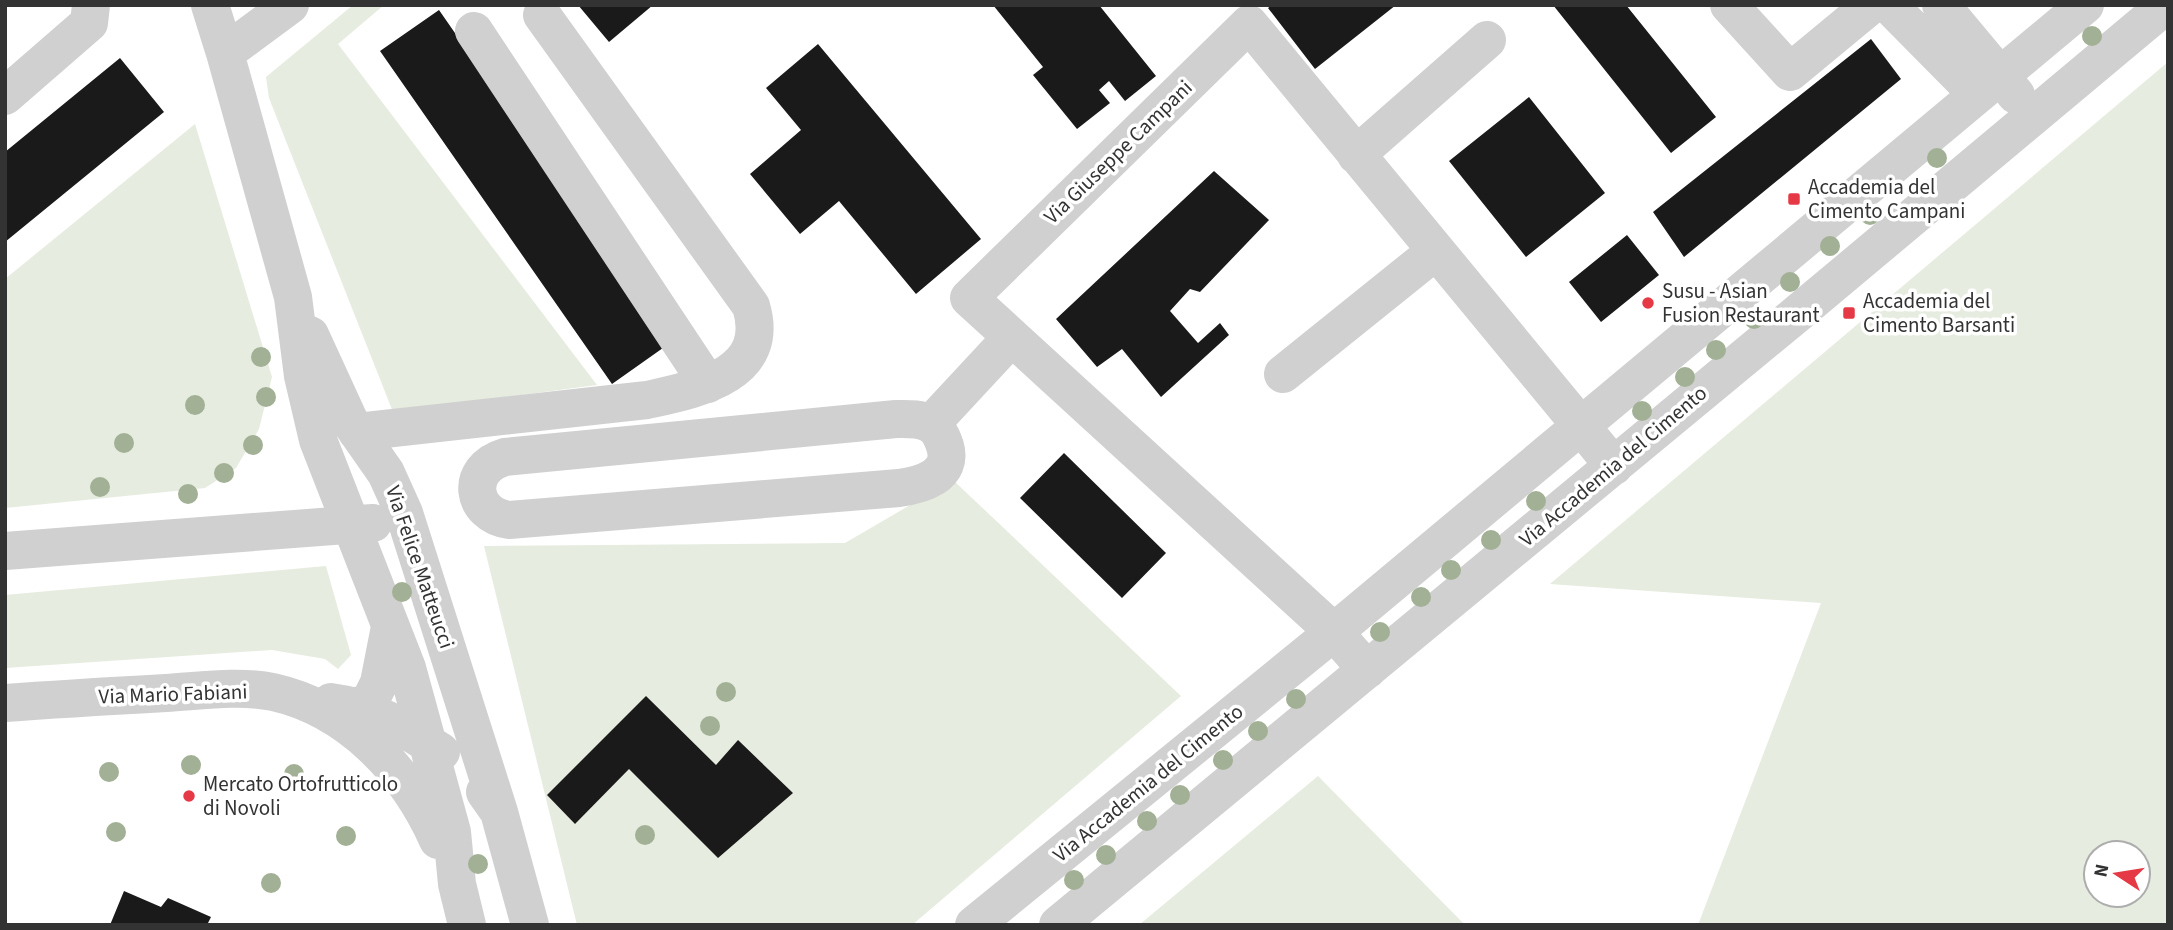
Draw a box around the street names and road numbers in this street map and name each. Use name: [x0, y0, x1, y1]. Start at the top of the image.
street label: Via Giuseppe Campani: [1037, 73, 1199, 231]
street label: Via Accademia del Cimento: [1513, 378, 1713, 554]
street label: Via Felice Matteucci: [378, 482, 462, 652]
street label: Via Mario Fabiani: [98, 676, 248, 712]
street label: Via Accademia del Cimento: [1046, 697, 1250, 869]

